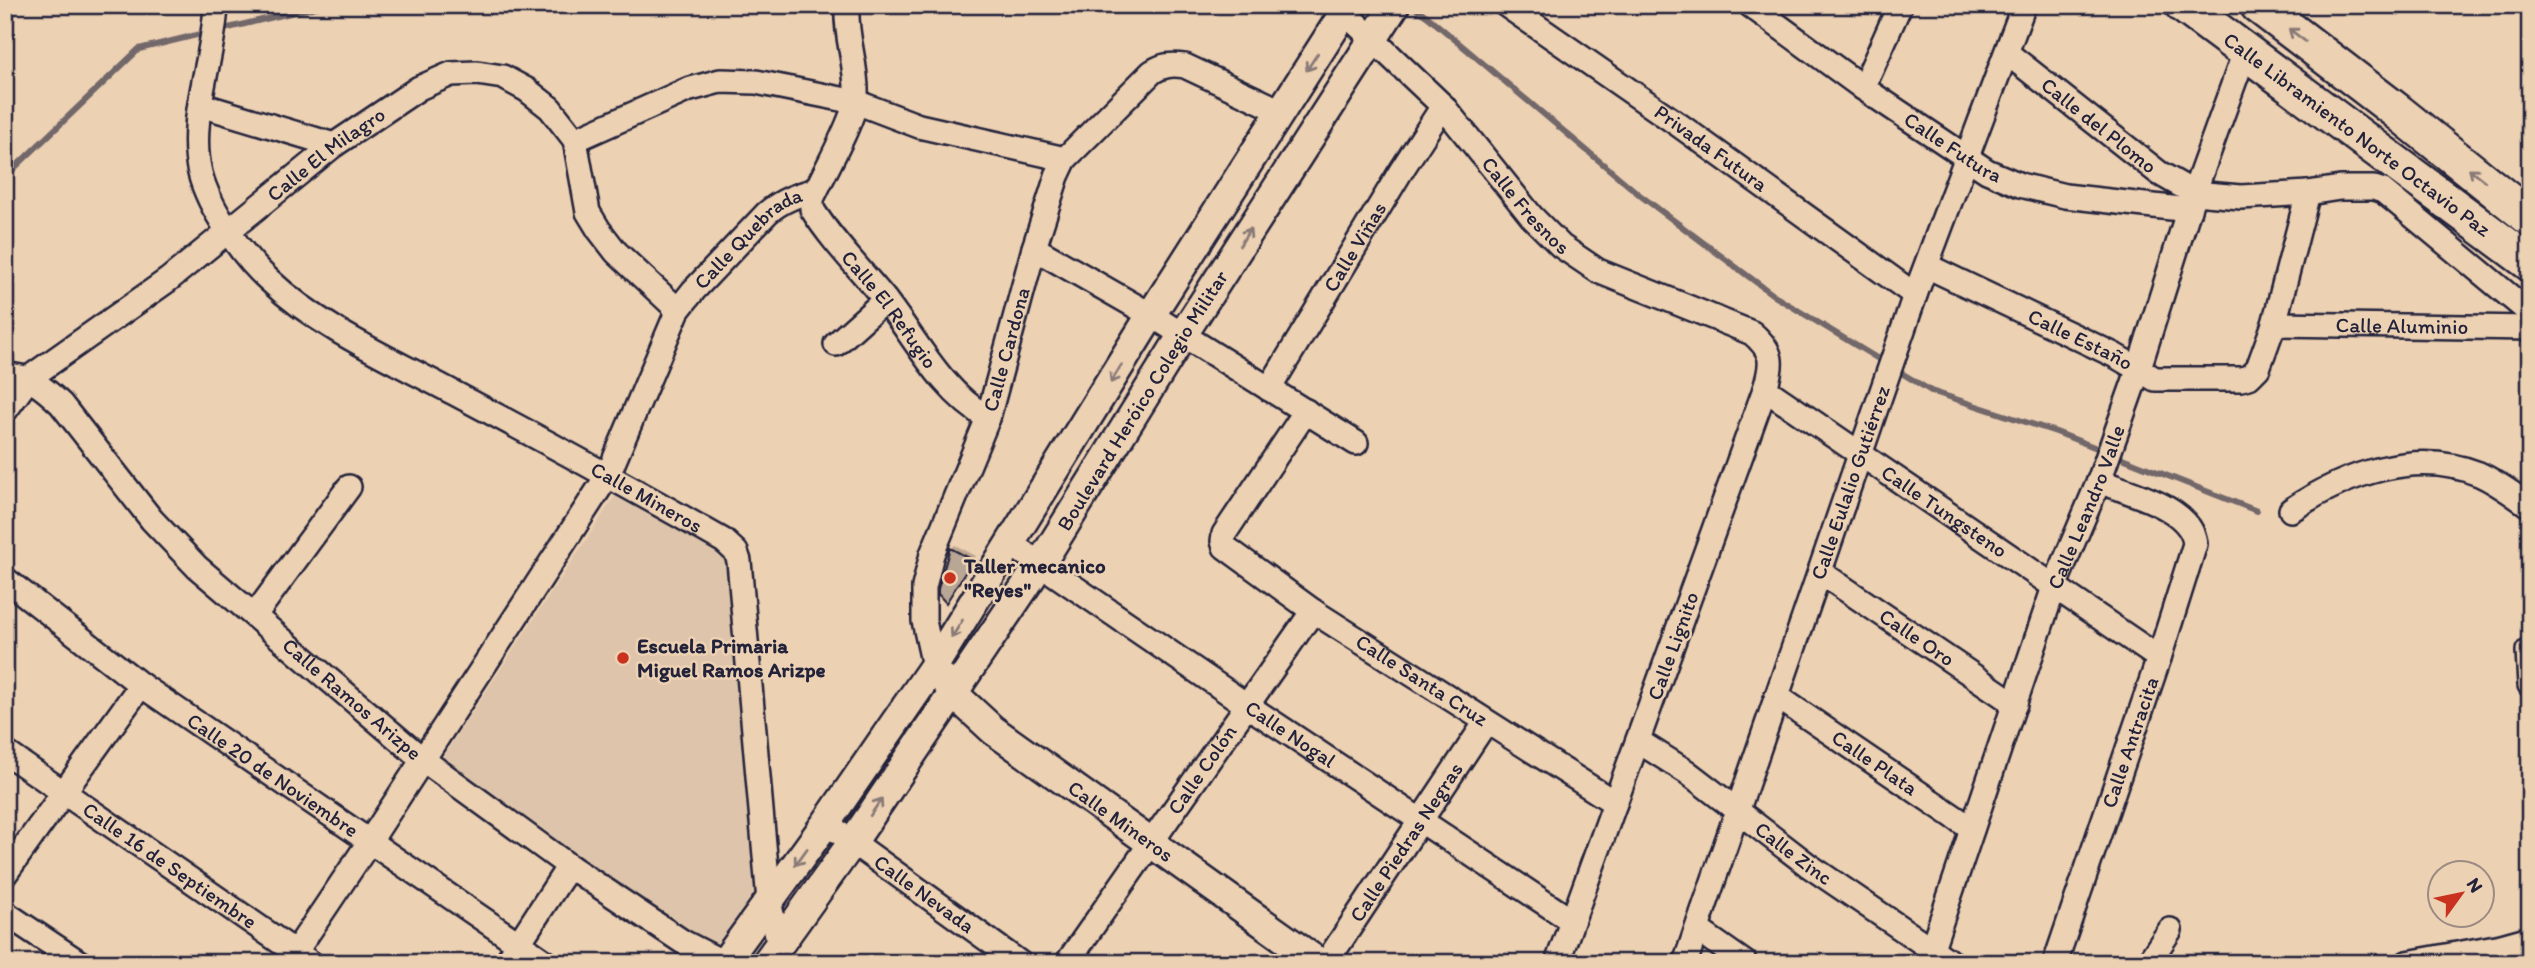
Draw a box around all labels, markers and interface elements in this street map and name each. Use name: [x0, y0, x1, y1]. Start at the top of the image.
street label: Calle Libramiento Norte Octavio Paz: [2219, 26, 2496, 242]
one-way arrow: [2289, 28, 2307, 43]
one-way arrow: [1304, 52, 1318, 72]
street label: Calle del Plomo: [2036, 72, 2162, 178]
street label: Privada Futura: [1650, 99, 1773, 197]
street label: Calle El Milagro: [262, 101, 390, 207]
street label: Calle Futura: [1899, 106, 2005, 188]
street label: Calle Fresnos: [1477, 152, 1574, 260]
one-way arrow: [2468, 168, 2486, 183]
street label: Calle Quebrada: [688, 182, 805, 294]
street label: Calle Viñas: [1318, 197, 1391, 296]
one-way arrow: [1238, 228, 1253, 247]
street label: Calle El Refugio: [836, 245, 943, 373]
street label: Boulevard Heróico Colegio Militar: [1051, 265, 1233, 535]
street label: Calle Cardona: [977, 285, 1035, 414]
street label: Calle Estaño: [2024, 303, 2138, 375]
street label: Calle Aluminio: [2336, 312, 2468, 339]
one-way arrow: [1108, 363, 1122, 383]
street label: Calle Eulalio Gutiérrez: [1805, 382, 1895, 583]
street label: Calle Leandro Valle: [2042, 422, 2130, 593]
street label: Calle Mineros: [587, 456, 707, 538]
street label: Calle Tungsteno: [1877, 459, 2012, 563]
place label: Taller mecanico "Reyes": [963, 553, 1106, 603]
marker: Taller mecanico "Reyes": [942, 570, 958, 586]
street label: Calle Lignito: [1641, 588, 1704, 703]
street label: Calle Oro: [1875, 603, 1960, 671]
one-way arrow: [950, 619, 964, 639]
street label: Calle Santa Cruz: [1351, 628, 1493, 731]
street label: Calle Ramos Arizpe: [277, 632, 427, 765]
place label: Escuela Primaria Miguel Ramos Arizpe: [637, 633, 826, 683]
marker: Escuela Primaria Miguel Ramos Arizpe: [615, 650, 631, 666]
street label: Calle Antracita: [2096, 674, 2164, 811]
street label: Calle Nogal: [1241, 695, 1341, 773]
street label: Calle 20 de Noviembre: [182, 707, 364, 842]
street label: Calle Colón: [1162, 719, 1242, 819]
street label: Calle Plata: [1827, 724, 1923, 801]
street label: Calle Piedras Negras: [1344, 757, 1468, 926]
street label: Calle Mineros: [1063, 775, 1179, 867]
street label: Calle 16 de Septiembre: [78, 796, 262, 934]
one-way arrow: [869, 798, 884, 817]
street label: Calle Zinc: [1750, 816, 1837, 890]
one-way arrow: [794, 848, 809, 867]
street label: Calle Nevada: [869, 849, 980, 938]
north arrow: [2426, 860, 2496, 930]
text: N: [2462, 873, 2488, 897]

